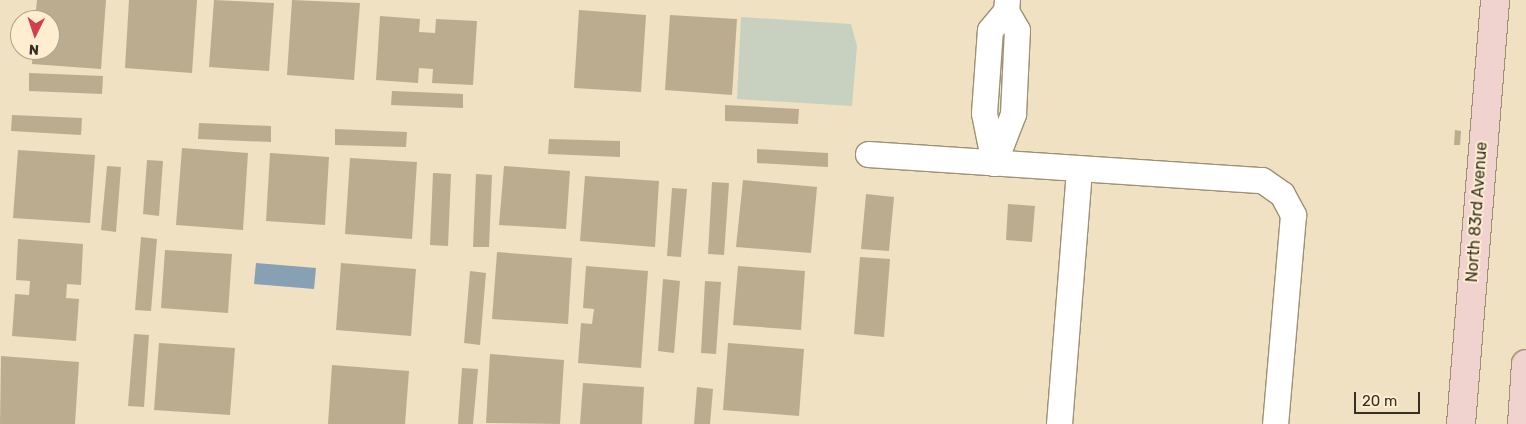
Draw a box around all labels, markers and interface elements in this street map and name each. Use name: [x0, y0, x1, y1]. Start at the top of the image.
north arrow: [10, 10, 60, 60]
text: N: [28, 41, 40, 58]
street label: North 83rd Avenue: [1462, 141, 1492, 283]
scale bar: [1356, 382, 1422, 414]
text: 20 m: [1362, 392, 1397, 410]

